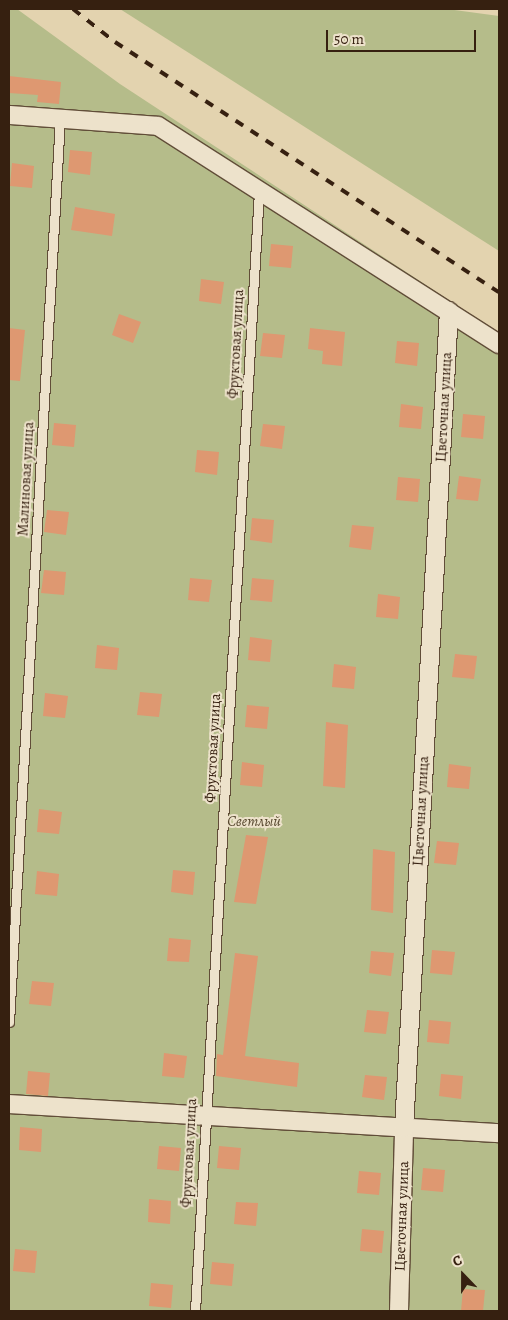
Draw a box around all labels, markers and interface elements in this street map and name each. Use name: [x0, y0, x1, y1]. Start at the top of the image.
scale bar: [328, 20, 478, 52]
text: 50 m: [334, 29, 364, 49]
street label: Фруктовая улица: [224, 289, 248, 399]
street label: Цветочная улица: [432, 351, 456, 463]
street label: Малиновая улица: [14, 421, 38, 537]
street label: Фруктовая улица: [201, 693, 225, 803]
street label: Цветочная улица: [409, 755, 433, 867]
park label: Светлый: [227, 813, 281, 831]
street label: Фруктовая улица: [177, 1098, 201, 1208]
street label: Цветочная улица: [391, 1161, 413, 1271]
north arrow: [438, 1250, 488, 1300]
text: С: [450, 1250, 465, 1271]

